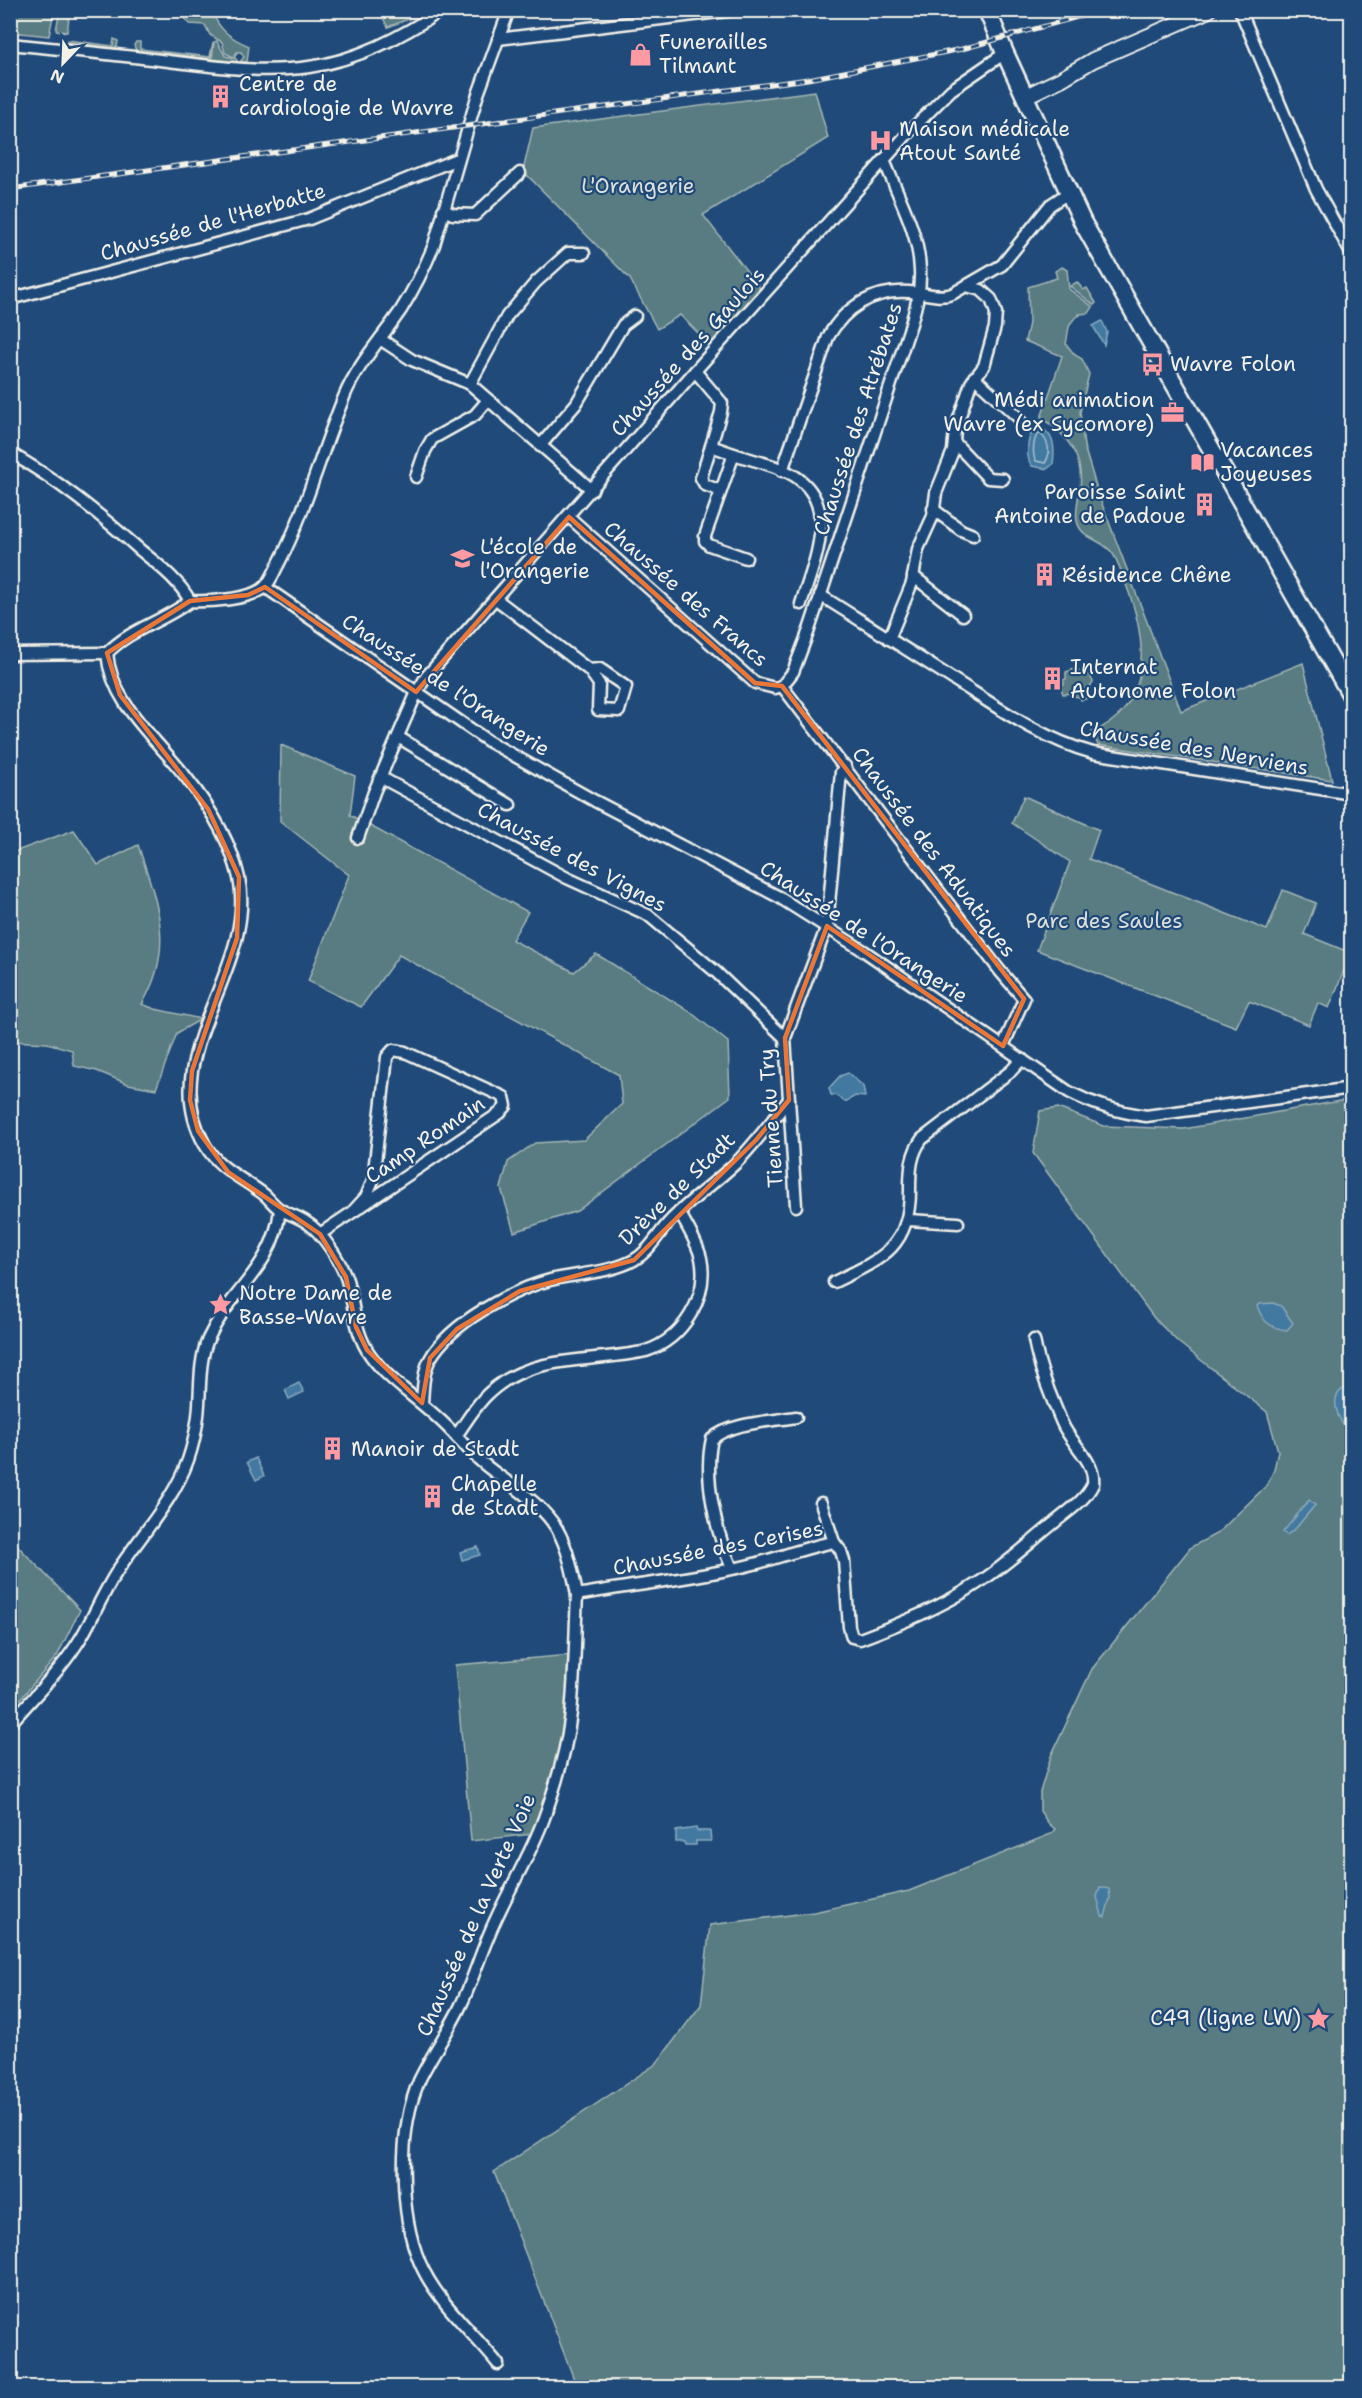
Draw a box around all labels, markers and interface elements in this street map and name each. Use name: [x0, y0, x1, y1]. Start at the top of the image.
place label: Funerailles Tilmant: [659, 28, 768, 80]
north arrow: [33, 33, 93, 93]
shop icon: Funerailles Tilmant: [628, 41, 654, 67]
text: N: [47, 64, 67, 88]
place label: Centre de cardiologie de Wavre: [239, 70, 454, 122]
building icon: Centre de cardiologie de Wavre: [208, 83, 234, 109]
place label: Maison médicale Atout Santé: [899, 115, 1070, 167]
hospital icon: Maison médicale Atout Santé: [868, 128, 894, 154]
park label: L'Orangerie: [581, 172, 695, 200]
street label: Chaussée de l'Herbatte: [97, 176, 329, 268]
street label: Chaussée des Gaulois: [604, 261, 772, 443]
street label: Chaussée des Atrébates: [807, 299, 909, 539]
place label: Wavre Folon: [1170, 350, 1296, 378]
bus stop icon: Wavre Folon: [1139, 351, 1165, 377]
place label: Médi animation Wavre (ex Sycomore): [943, 386, 1154, 438]
office icon: Médi animation Wavre (ex Sycomore): [1159, 399, 1185, 425]
place label: Vacances Joyeuses: [1220, 436, 1314, 488]
library icon: Vacances Joyeuses: [1189, 449, 1215, 475]
place label: Paroisse Saint Antoine de Padoue: [994, 478, 1186, 530]
building icon: Paroisse Saint Antoine de Padoue: [1191, 491, 1217, 517]
street label: Chaussée des Francs: [598, 515, 774, 673]
place label: L'école de l'Orangerie: [480, 533, 590, 585]
school or university icon: L'école de l'Orangerie: [449, 546, 475, 572]
place label: Résidence Chêne: [1062, 561, 1232, 589]
building icon: Résidence Chêne: [1031, 562, 1057, 588]
street label: Chaussée de l'Orangerie: [337, 607, 555, 763]
place label: Internat Autonome Folon: [1070, 653, 1236, 705]
building icon: Internat Autonome Folon: [1039, 666, 1065, 692]
street label: Chaussée des Nerviens: [1077, 714, 1311, 782]
street label: Chaussée des Aduatiques: [846, 741, 1022, 963]
street label: Chaussée des Vignes: [472, 795, 672, 919]
street label: Chaussée de l'Orangerie: [755, 854, 973, 1010]
park label: Parc des Saules: [1025, 907, 1183, 935]
street label: Tienne du Try: [752, 1048, 790, 1188]
street label: Camp Romain: [360, 1089, 490, 1190]
street label: Drève de Stadt: [613, 1126, 741, 1252]
place label: Notre Dame de Basse-Wavre: [239, 1279, 393, 1331]
place icon: Notre Dame de Basse-Wavre: [208, 1292, 234, 1318]
place label: Manoir de Stadt: [351, 1435, 520, 1463]
building icon: Manoir de Stadt: [320, 1436, 346, 1462]
place label: Chapelle de Stadt: [451, 1470, 539, 1522]
building icon: Chapelle de Stadt: [420, 1483, 446, 1509]
street label: Chaussée des Cerises: [610, 1514, 826, 1582]
street label: Chaussée de la Verte Voie: [410, 1789, 542, 2041]
place label: C49 (ligne LW): [1150, 2004, 1301, 2032]
place icon: C49 (ligne LW): [1306, 2005, 1332, 2031]

